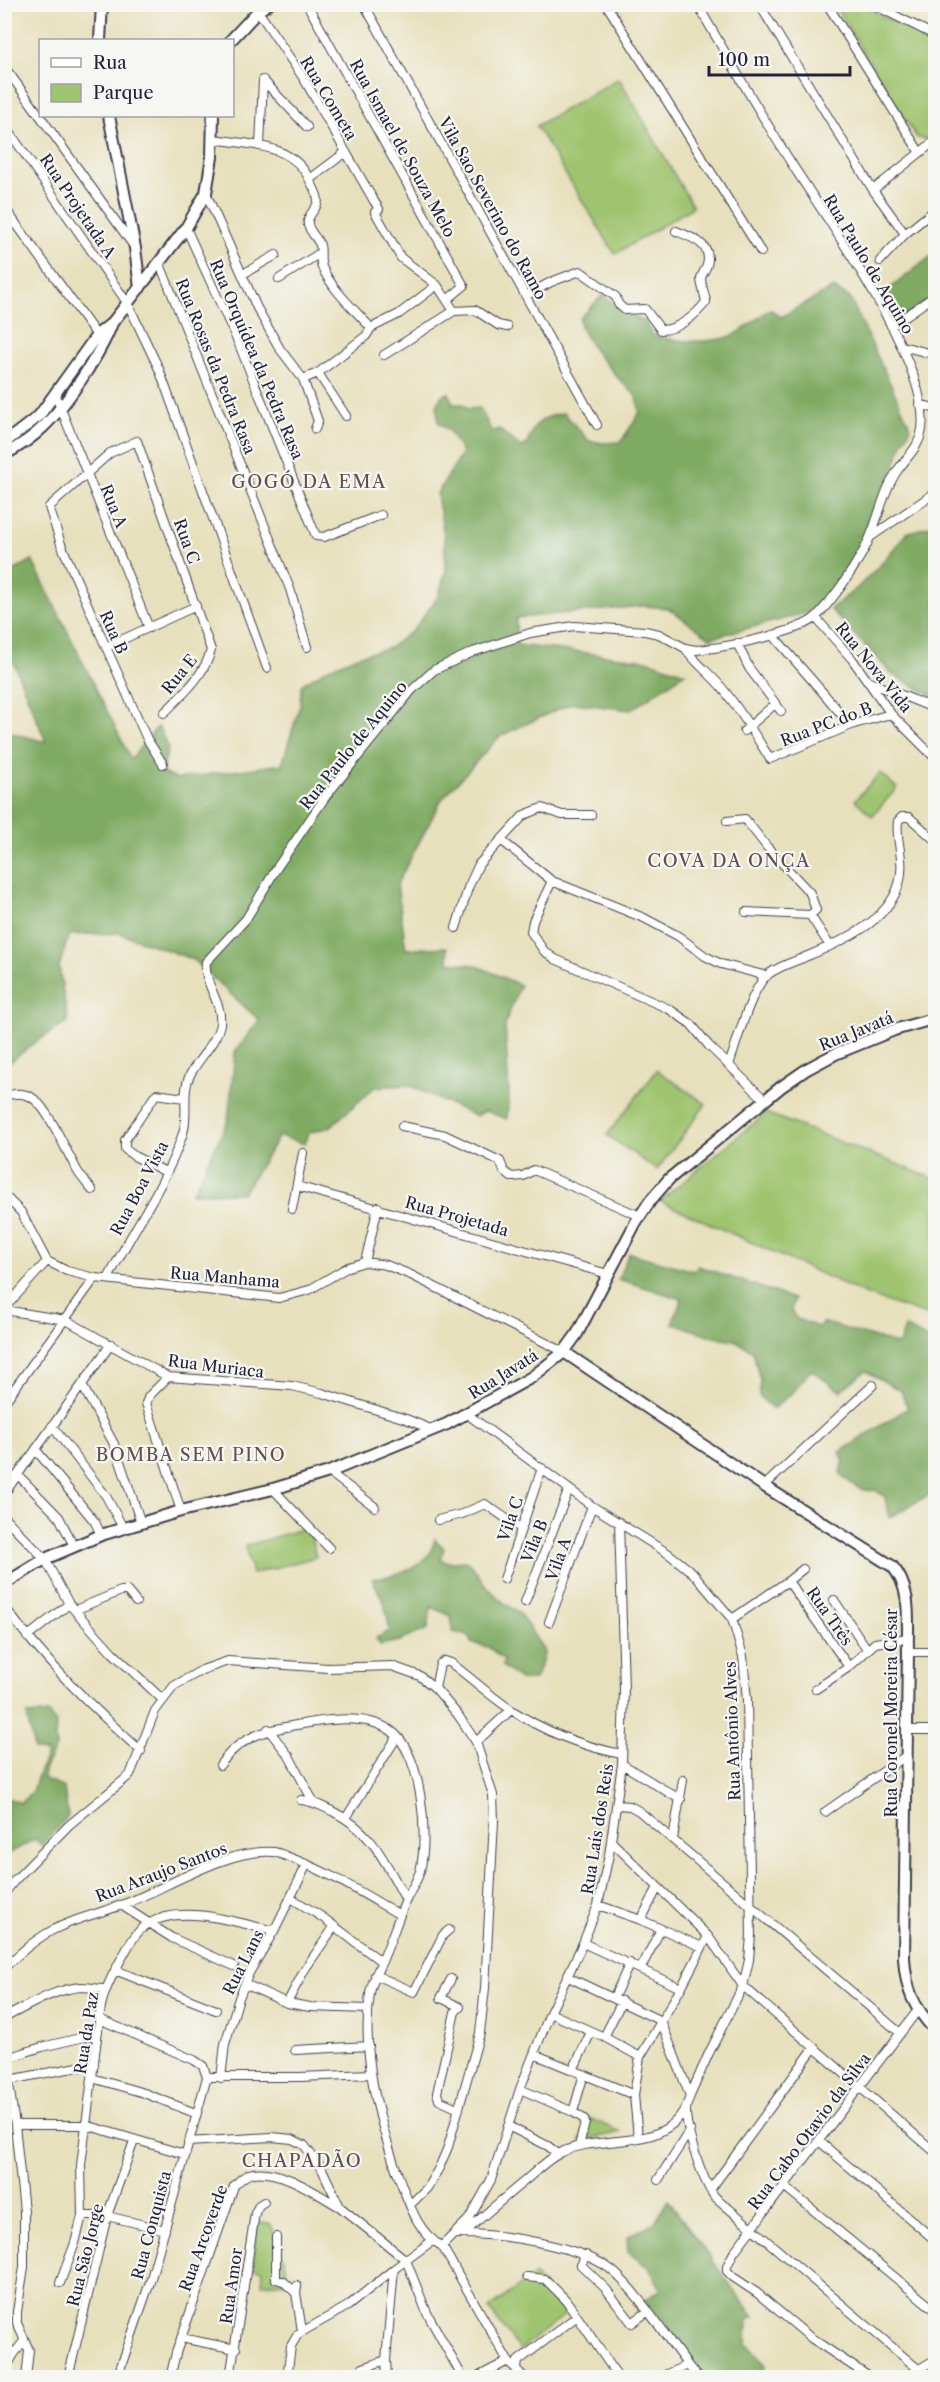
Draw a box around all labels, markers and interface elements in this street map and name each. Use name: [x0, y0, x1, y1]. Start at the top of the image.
legend: [39, 39, 234, 117]
scale bar: [709, 39, 850, 77]
text: 100 m: [718, 49, 770, 71]
text: Rua: [93, 52, 127, 74]
street label: Rua Cometa: [296, 52, 362, 144]
street label: Rua Ismael de Souza Melo: [346, 55, 460, 241]
text: Parque: [93, 82, 154, 104]
street label: Vila Sao Severino do Ramo: [434, 112, 552, 303]
street label: Rua Projetada A: [36, 150, 121, 263]
street label: Rua Paulo de Aquino: [819, 190, 919, 338]
street label: Rua Orquídea da Pedra Rasa: [206, 256, 308, 463]
street label: Rua Rosas da Pedra Rasa: [172, 275, 261, 457]
district label: GOGÓ DA EMA: [231, 470, 387, 493]
street label: Rua A: [96, 481, 132, 532]
street label: Rua C: [170, 516, 204, 566]
street label: Rua B: [96, 607, 132, 657]
street label: Rua Nova Vida: [831, 618, 917, 717]
street label: Rua E: [157, 650, 201, 698]
street label: Rua Paulo de Aquino: [295, 677, 411, 813]
street label: Rua PC do B: [777, 697, 875, 751]
district label: COVA DA ONÇA: [647, 850, 811, 872]
street label: Rua Javatá: [816, 1007, 897, 1055]
street label: Rua Boa Vista: [106, 1137, 173, 1239]
street label: Rua Projetada: [403, 1192, 512, 1240]
street label: Rua Manhama: [169, 1262, 281, 1292]
street label: Rua Javatá: [465, 1344, 542, 1403]
street label: Rua Muriaca: [167, 1350, 266, 1382]
district label: BOMBA SEM PINO: [96, 1444, 286, 1466]
street label: Vila C: [493, 1494, 527, 1545]
street label: Vila B: [516, 1516, 552, 1566]
street label: Vila A: [541, 1533, 575, 1584]
street label: Rua Três: [803, 1583, 857, 1649]
street label: Rua Coronel Moreira César: [881, 1608, 901, 1818]
street label: Rua Antônio Alves: [720, 1661, 744, 1801]
street label: Rua Laís dos Reis: [577, 1762, 617, 1896]
street label: Rua Araujo Santos: [92, 1838, 230, 1906]
street label: Rua Lans: [218, 1926, 268, 1998]
street label: Rua da Paz: [70, 1990, 102, 2076]
street label: Rua Cabo Otavio da Silva: [744, 2048, 875, 2213]
district label: CHAPADÃO: [242, 2148, 362, 2172]
street label: Rua Conquista: [127, 2168, 175, 2281]
street label: Rua Arcoverde: [174, 2182, 232, 2294]
street label: Rua São Jorge: [63, 2201, 107, 2309]
street label: Rua Amor: [216, 2246, 246, 2325]

